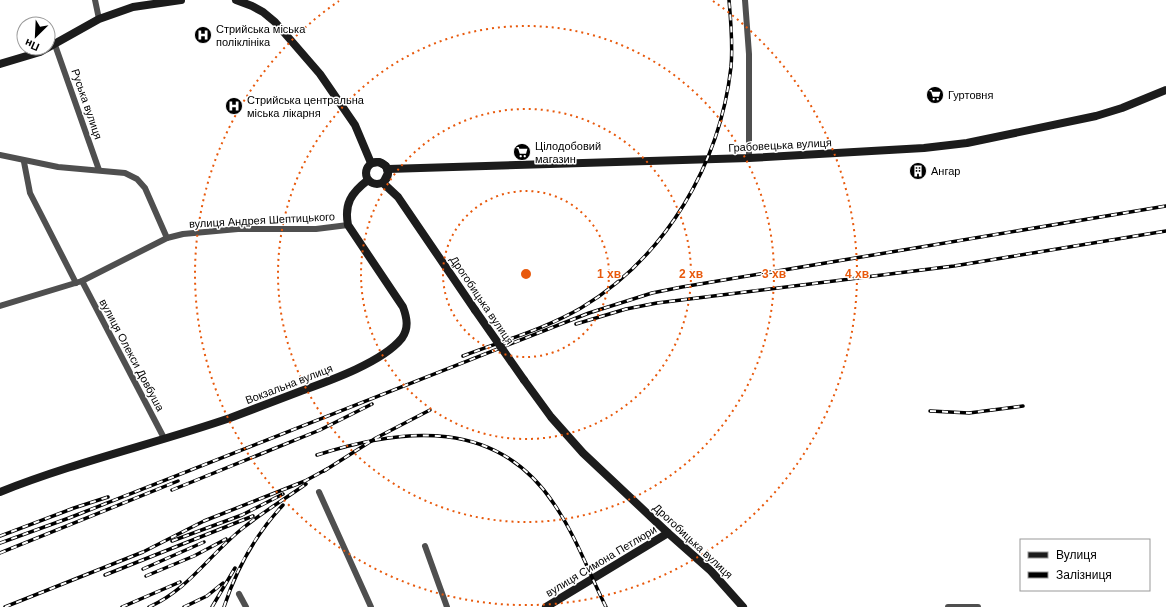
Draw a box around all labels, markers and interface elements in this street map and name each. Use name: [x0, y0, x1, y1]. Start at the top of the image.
north arrow: [16, 16, 56, 56]
place label: Стрийська міська поліклініка: [216, 23, 306, 48]
hospital icon: Стрийська міська поліклініка: [193, 25, 213, 45]
text: Пн: [23, 37, 41, 54]
street label: Руська вулиця: [69, 67, 105, 141]
supermarket icon: Гуртовня: [925, 85, 945, 105]
place label: Гуртовня: [948, 89, 993, 101]
place label: Стрийська центральна міська лікарня: [247, 94, 365, 119]
hospital icon: Стрийська центральна міська лікарня: [224, 96, 244, 116]
street label: Грабовецька вулиця: [728, 136, 832, 154]
place label: Цілодобовий магазин: [535, 140, 601, 165]
supermarket icon: Цілодобовий магазин: [512, 142, 532, 162]
building icon: Ангар: [908, 161, 928, 181]
place label: Ангар: [931, 165, 960, 177]
street label: вулиця Андрея Шептицького: [189, 210, 335, 230]
street label: Дрогобицька вулиця: [448, 254, 516, 346]
centre of rings: [519, 267, 533, 281]
text: 1 хв: [597, 267, 621, 281]
text: 2 хв: [679, 267, 703, 281]
text: 3 хв: [762, 267, 786, 281]
text: 4 хв: [845, 267, 869, 281]
street label: вулиця Олекси Довбуша: [97, 297, 167, 414]
street label: Вокзальна вулиця: [244, 362, 334, 406]
street label: Дрогобицька вулиця: [651, 501, 735, 581]
street label: вулиця Симона Петлюри: [543, 523, 659, 599]
legend: [1020, 539, 1150, 591]
text: Вулиця: [1056, 548, 1097, 562]
text: Залізниця: [1056, 568, 1112, 582]

